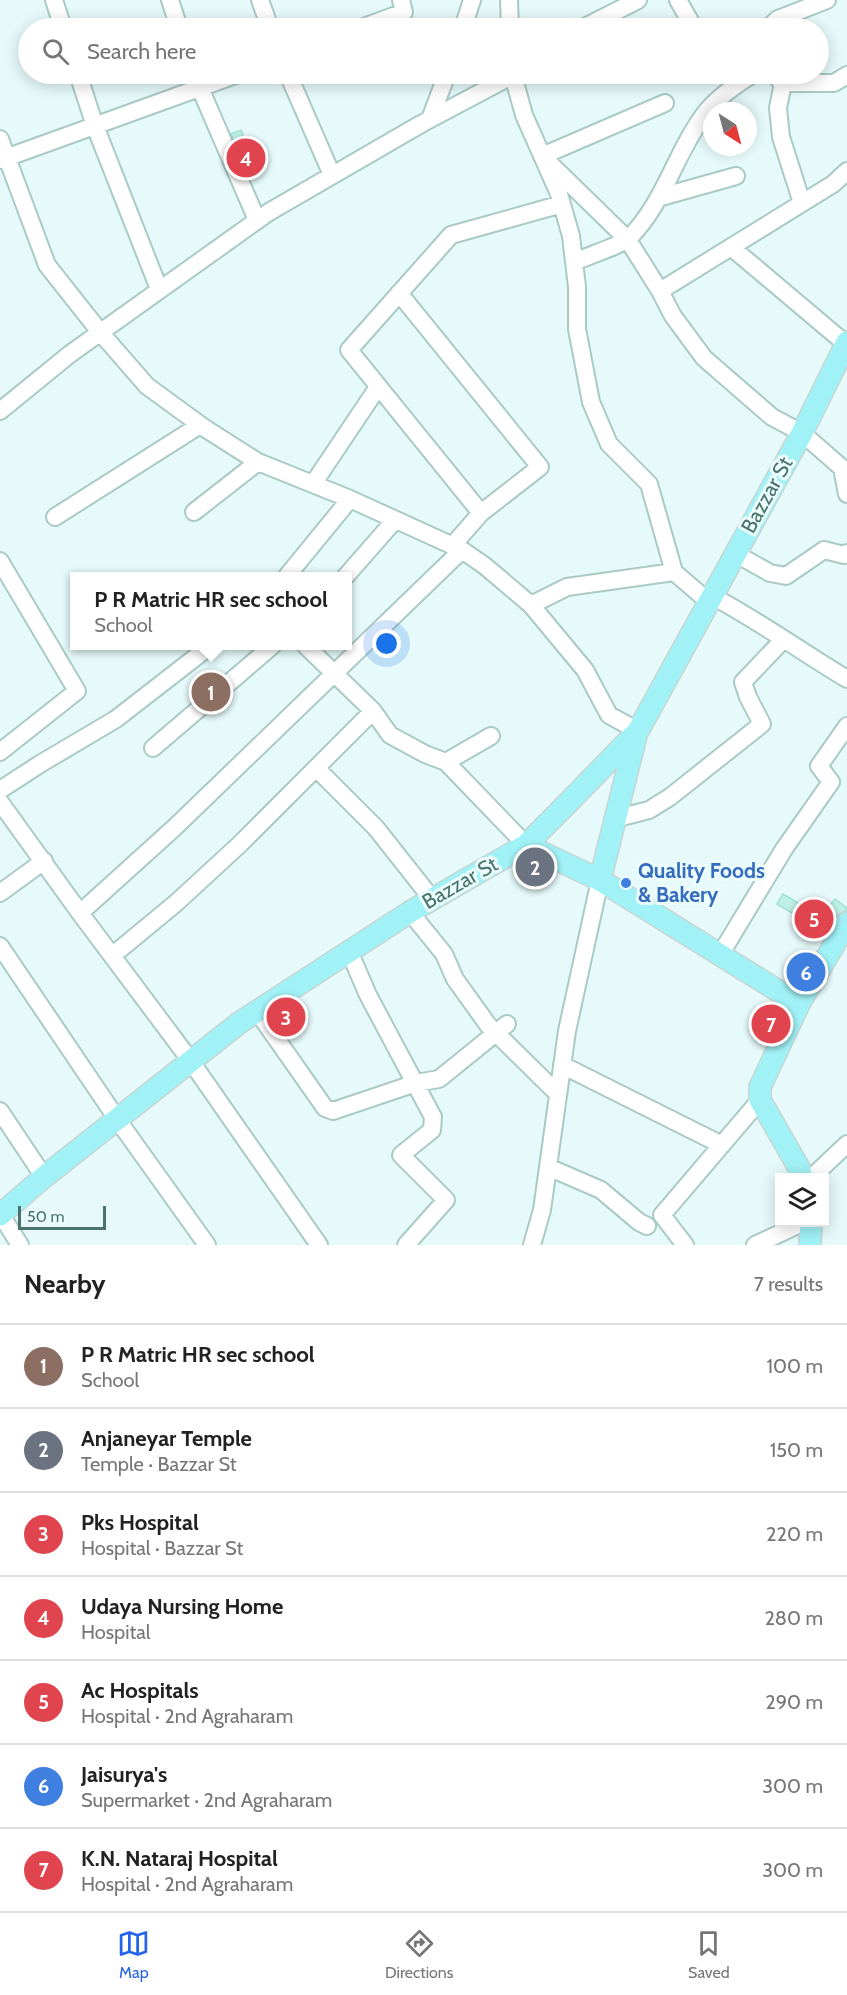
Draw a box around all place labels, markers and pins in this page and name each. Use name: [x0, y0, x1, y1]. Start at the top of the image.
pin: 4: [226, 136, 266, 180]
pin: 1: [192, 670, 230, 714]
pin: 2: [516, 844, 554, 890]
place label: Quality Foods & Bakery: [638, 858, 765, 907]
marker: Quality Foods & Bakery: [619, 876, 633, 890]
pin: 5: [794, 896, 834, 942]
pin: 6: [786, 950, 826, 994]
pin: 3: [266, 994, 306, 1040]
pin: 7: [752, 1002, 790, 1046]

